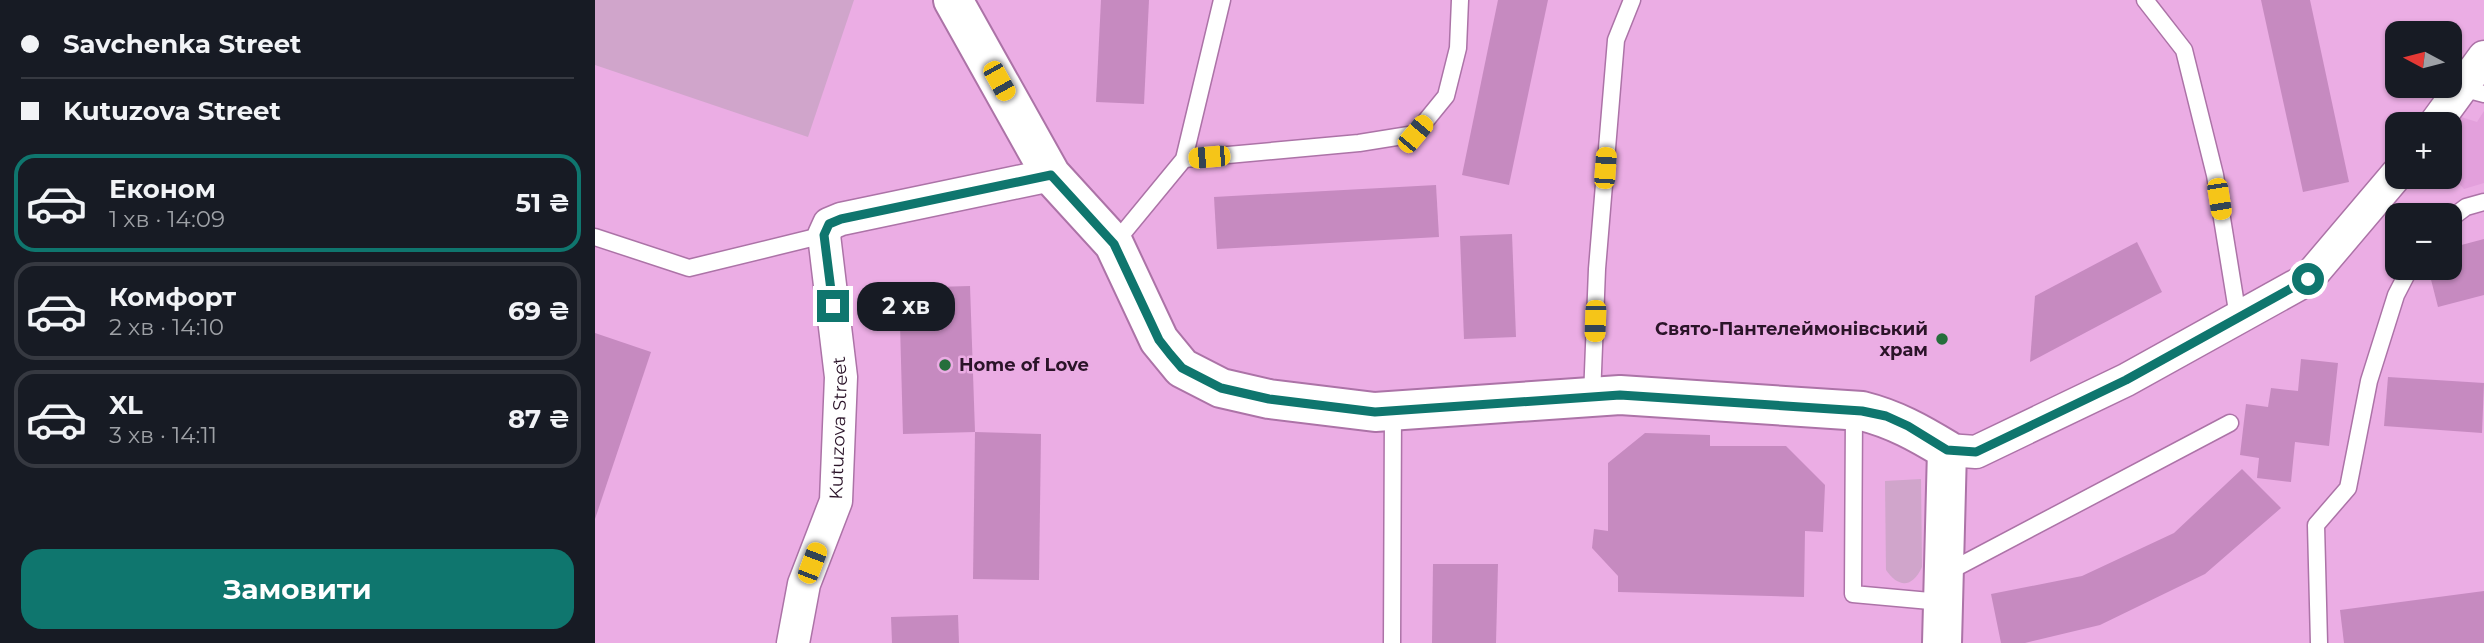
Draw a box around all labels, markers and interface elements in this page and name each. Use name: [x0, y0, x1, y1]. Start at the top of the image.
north arrow: [2385, 21, 2462, 98]
map controls: [2385, 21, 2462, 280]
text: Savchenka Street: [63, 28, 301, 60]
car: [980, 58, 1019, 104]
text: Kutuzova Street: [63, 95, 281, 127]
car: [1394, 111, 1437, 157]
button: +: [2385, 112, 2462, 189]
car: [1188, 145, 1231, 169]
car: [1594, 146, 1617, 190]
icon: car: [25, 172, 88, 235]
text: Економ: [109, 173, 216, 205]
car: [2206, 177, 2233, 221]
text: 51 ₴: [516, 187, 570, 219]
button: −: [2385, 203, 2462, 280]
text: 1 хв · 14:09: [109, 205, 225, 233]
route start: [2292, 263, 2324, 295]
icon: car: [25, 280, 88, 343]
text: Комфорт: [109, 281, 236, 313]
callout: 2 хв: [857, 282, 955, 330]
route end: [817, 290, 849, 322]
text: 2 хв: [882, 292, 930, 320]
text: 69 ₴: [508, 295, 570, 327]
car: [1584, 300, 1607, 342]
text: 2 хв · 14:10: [109, 313, 224, 341]
place label: Свято-Пантелеймонівський храм: [1655, 318, 1928, 361]
marker: Свято-Пантелеймонівський храм: [1934, 331, 1950, 347]
place label: Home of Love: [959, 354, 1089, 376]
street label: Kutuzova Street: [825, 355, 852, 500]
marker: Home of Love: [937, 357, 953, 373]
icon: car: [25, 388, 88, 451]
text: XL: [109, 389, 143, 421]
text: 87 ₴: [508, 403, 570, 435]
text: 3 хв · 14:11: [109, 421, 217, 449]
car: [795, 540, 830, 586]
button: Замовити: [21, 549, 574, 629]

